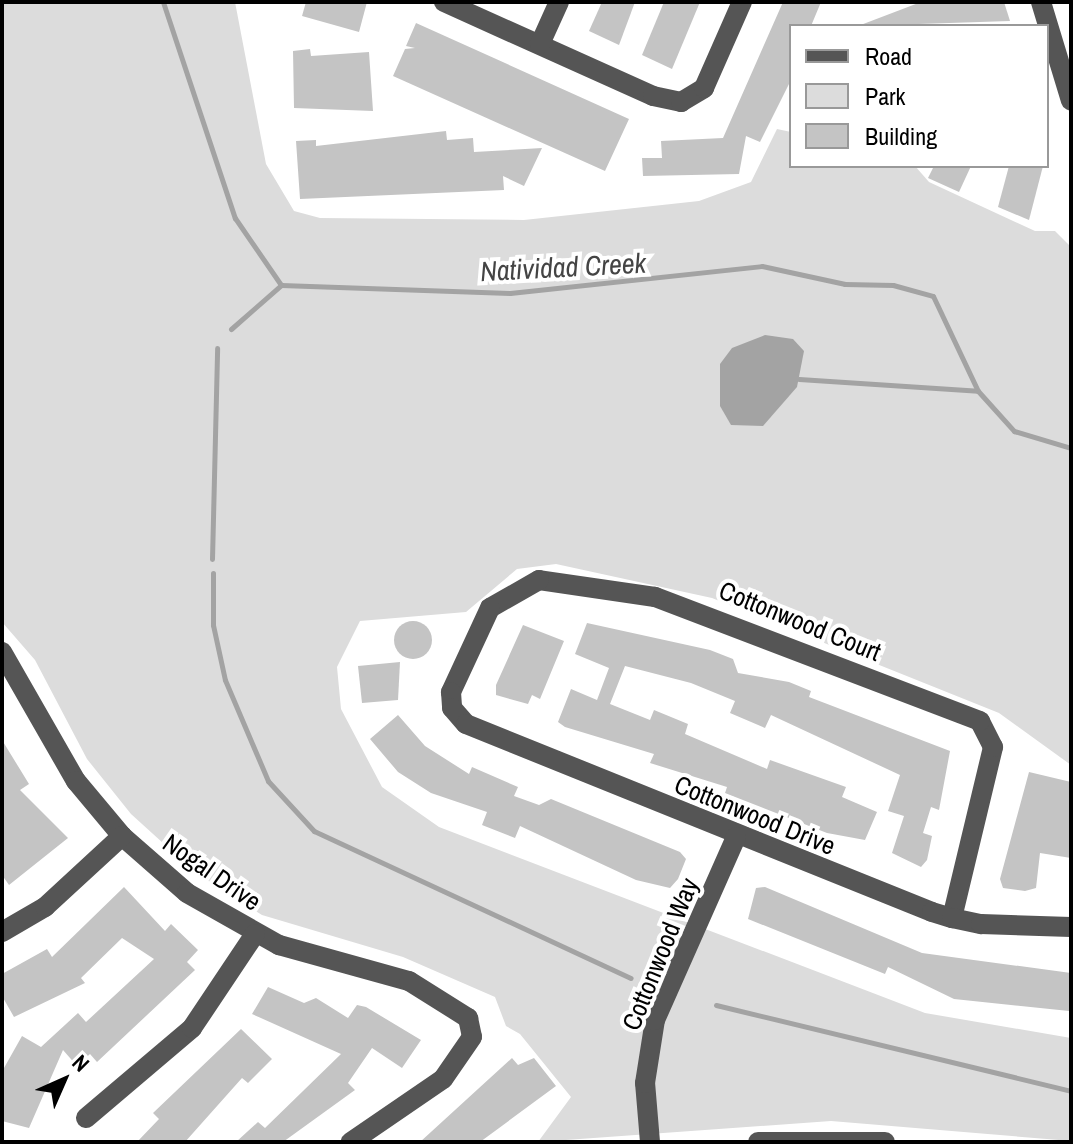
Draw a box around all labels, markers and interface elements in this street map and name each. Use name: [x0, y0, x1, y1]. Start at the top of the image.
legend: [789, 24, 1049, 168]
text: Road: [865, 40, 912, 72]
text: Park: [865, 80, 905, 112]
text: Building: [865, 120, 937, 152]
water label: Natividad Creek: [479, 246, 647, 288]
street label: Cottonwood Court: [714, 574, 886, 668]
street label: Cottonwood Drive: [670, 769, 840, 861]
street label: Nogal Drive: [157, 827, 267, 917]
street label: Cottonwood Way: [615, 873, 705, 1035]
north arrow: [24, 1040, 104, 1120]
text: N: [66, 1048, 96, 1078]

